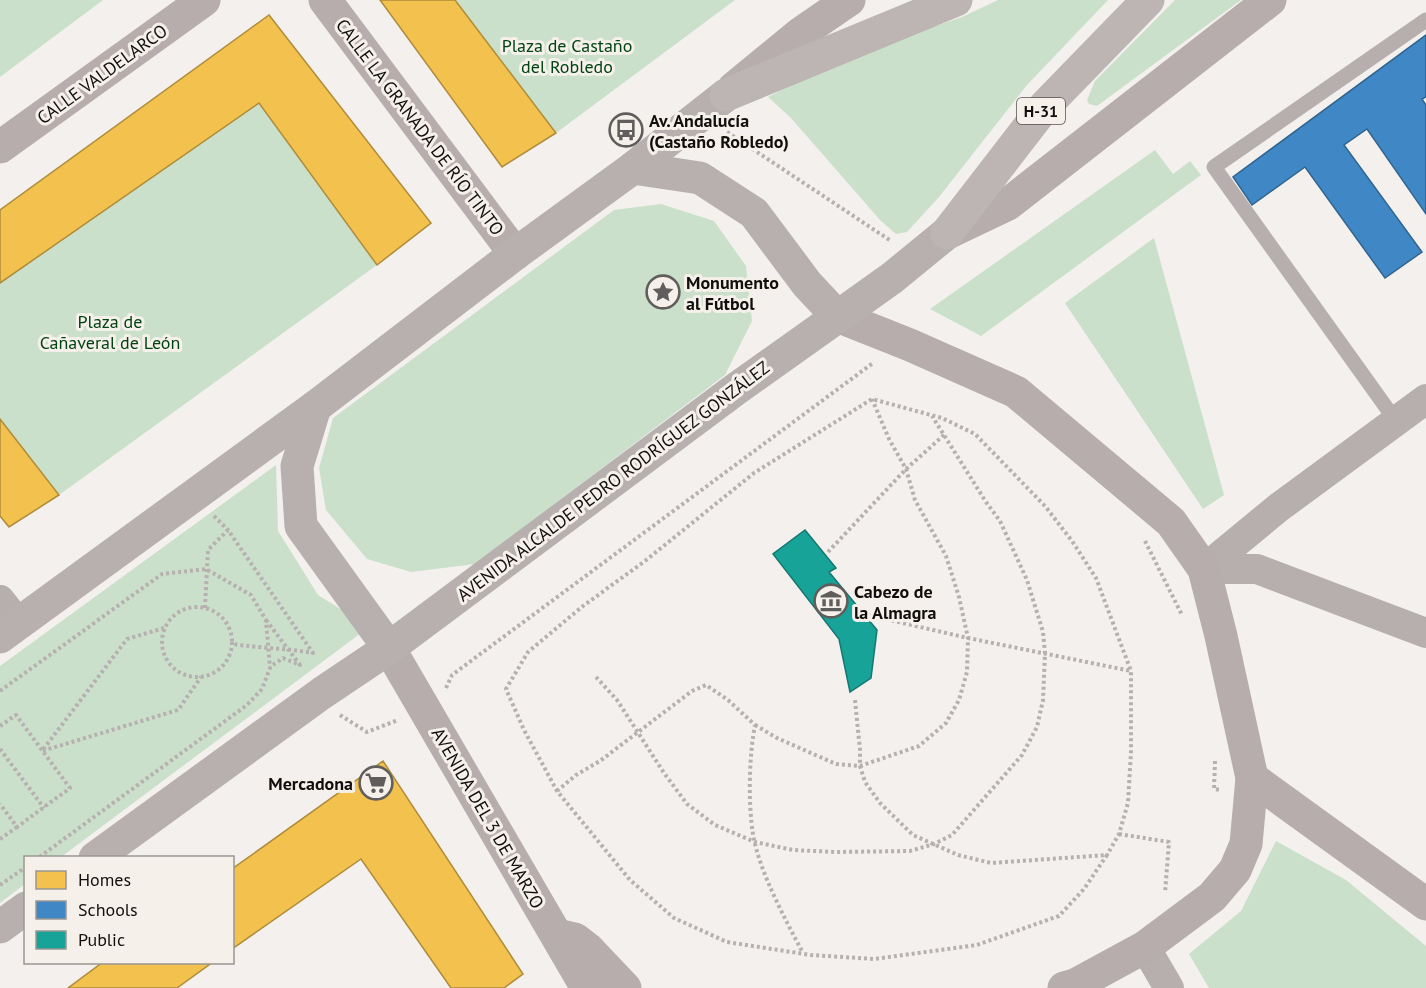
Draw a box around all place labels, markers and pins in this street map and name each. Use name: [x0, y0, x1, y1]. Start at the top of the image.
place label: Av. Andalucía (Castaño Robledo): [649, 109, 789, 153]
bus stop icon: Av. Andalucía (Castaño Robledo): [608, 112, 644, 148]
place label: Monumento al Fútbol: [686, 271, 779, 315]
place icon: Monumento al Fútbol: [645, 274, 681, 310]
place label: Cabezo de la Almagra: [854, 580, 937, 624]
museum icon: Cabezo de la Almagra: [813, 583, 849, 619]
supermarket icon: Mercadona: [358, 765, 394, 801]
place label: Mercadona: [268, 772, 353, 795]

